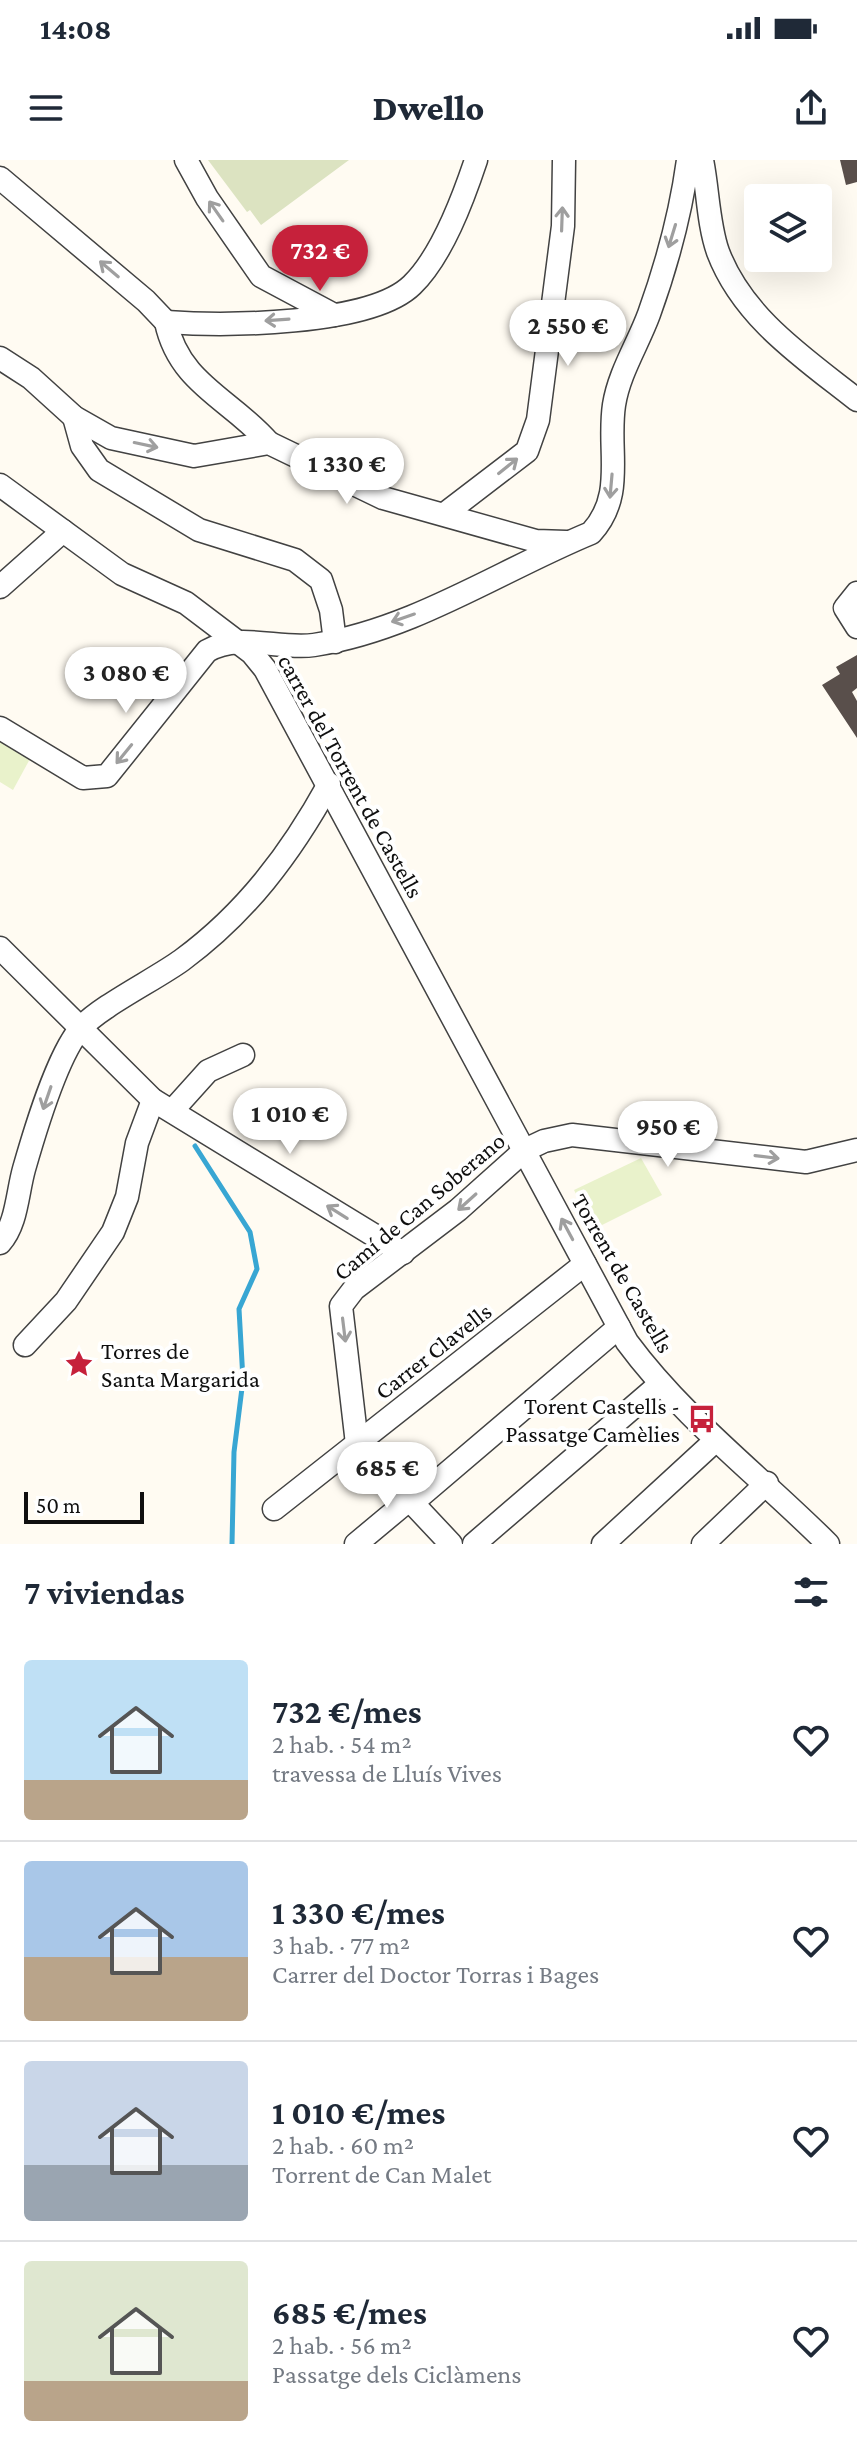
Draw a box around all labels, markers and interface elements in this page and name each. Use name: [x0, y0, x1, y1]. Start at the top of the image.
text: 14:08: [40, 12, 111, 45]
icon: menu: [24, 86, 68, 130]
icon: share: [789, 86, 833, 130]
text: Dwello: [373, 88, 484, 128]
map controls: [744, 184, 832, 272]
button: layers: [744, 184, 832, 272]
one-way arrow: [208, 200, 224, 222]
one-way arrow: [555, 206, 570, 233]
one-way arrow: [664, 224, 679, 249]
pin: 732 €: [264, 225, 376, 293]
text: 732 €: [290, 236, 350, 265]
one-way arrow: [99, 260, 119, 278]
pin: 2 550 €: [494, 300, 642, 368]
text: 2 550 €: [527, 311, 609, 340]
one-way arrow: [264, 313, 291, 328]
one-way arrow: [132, 438, 158, 453]
pin: 1 330 €: [273, 438, 421, 506]
text: 1 330 €: [308, 449, 386, 478]
one-way arrow: [497, 458, 518, 475]
one-way arrow: [604, 472, 619, 499]
one-way arrow: [392, 612, 416, 626]
pin: 3 080 €: [52, 647, 200, 715]
street label: carrer del Torrent de Castells: [273, 650, 429, 902]
text: 3 080 €: [83, 658, 169, 687]
one-way arrow: [116, 743, 133, 764]
one-way arrow: [38, 1085, 53, 1110]
pin: 1 010 €: [216, 1088, 364, 1156]
text: 1 010 €: [251, 1099, 329, 1128]
pin: 950 €: [612, 1101, 724, 1169]
text: 950 €: [636, 1112, 700, 1141]
street label: Camí de Can Soberano: [328, 1126, 510, 1286]
one-way arrow: [753, 1150, 780, 1165]
street label: Torrent de Castells: [567, 1189, 679, 1357]
one-way arrow: [457, 1193, 477, 1211]
one-way arrow: [326, 1204, 349, 1220]
one-way arrow: [558, 1217, 574, 1241]
street label: Carrer Clavells: [369, 1297, 497, 1405]
one-way arrow: [336, 1316, 351, 1343]
place label: Torres de Santa Margarida: [101, 1337, 260, 1392]
place icon: Torres de Santa Margarida: [64, 1349, 94, 1379]
place label: Torent Castells - Passatge Camèlies: [505, 1392, 680, 1447]
bus stop icon: Torent Castells - Passatge Camèlies: [687, 1404, 717, 1434]
pin: 685 €: [331, 1442, 443, 1510]
text: 685 €: [355, 1453, 419, 1482]
scale bar: [24, 1488, 144, 1524]
text: 50 m: [36, 1493, 81, 1518]
icon: filters: [789, 1570, 833, 1614]
text: 7 viviendas: [24, 1574, 185, 1611]
icon: home: [88, 1692, 184, 1788]
text: 732 €/mes: [272, 1693, 422, 1730]
icon: heart: [789, 1718, 833, 1762]
text: 2 hab. · 54 m²: [272, 1730, 412, 1759]
text: travessa de Lluís Vives: [272, 1759, 502, 1788]
icon: home: [88, 1893, 184, 1989]
text: 1 330 €/mes: [272, 1894, 445, 1931]
icon: heart: [789, 1919, 833, 1963]
text: 3 hab. · 77 m²: [272, 1931, 410, 1960]
text: Carrer del Doctor Torras i Bages: [272, 1960, 599, 1989]
icon: home: [88, 2093, 184, 2189]
text: 1 010 €/mes: [272, 2094, 445, 2131]
icon: heart: [789, 2119, 833, 2163]
text: 2 hab. · 60 m²: [272, 2131, 414, 2160]
text: Torrent de Can Malet: [272, 2160, 491, 2189]
icon: home: [88, 2293, 184, 2389]
text: 685 €/mes: [272, 2294, 427, 2331]
icon: heart: [789, 2319, 833, 2363]
text: 2 hab. · 56 m²: [272, 2331, 412, 2360]
text: Passatge dels Ciclàmens: [272, 2360, 522, 2389]

